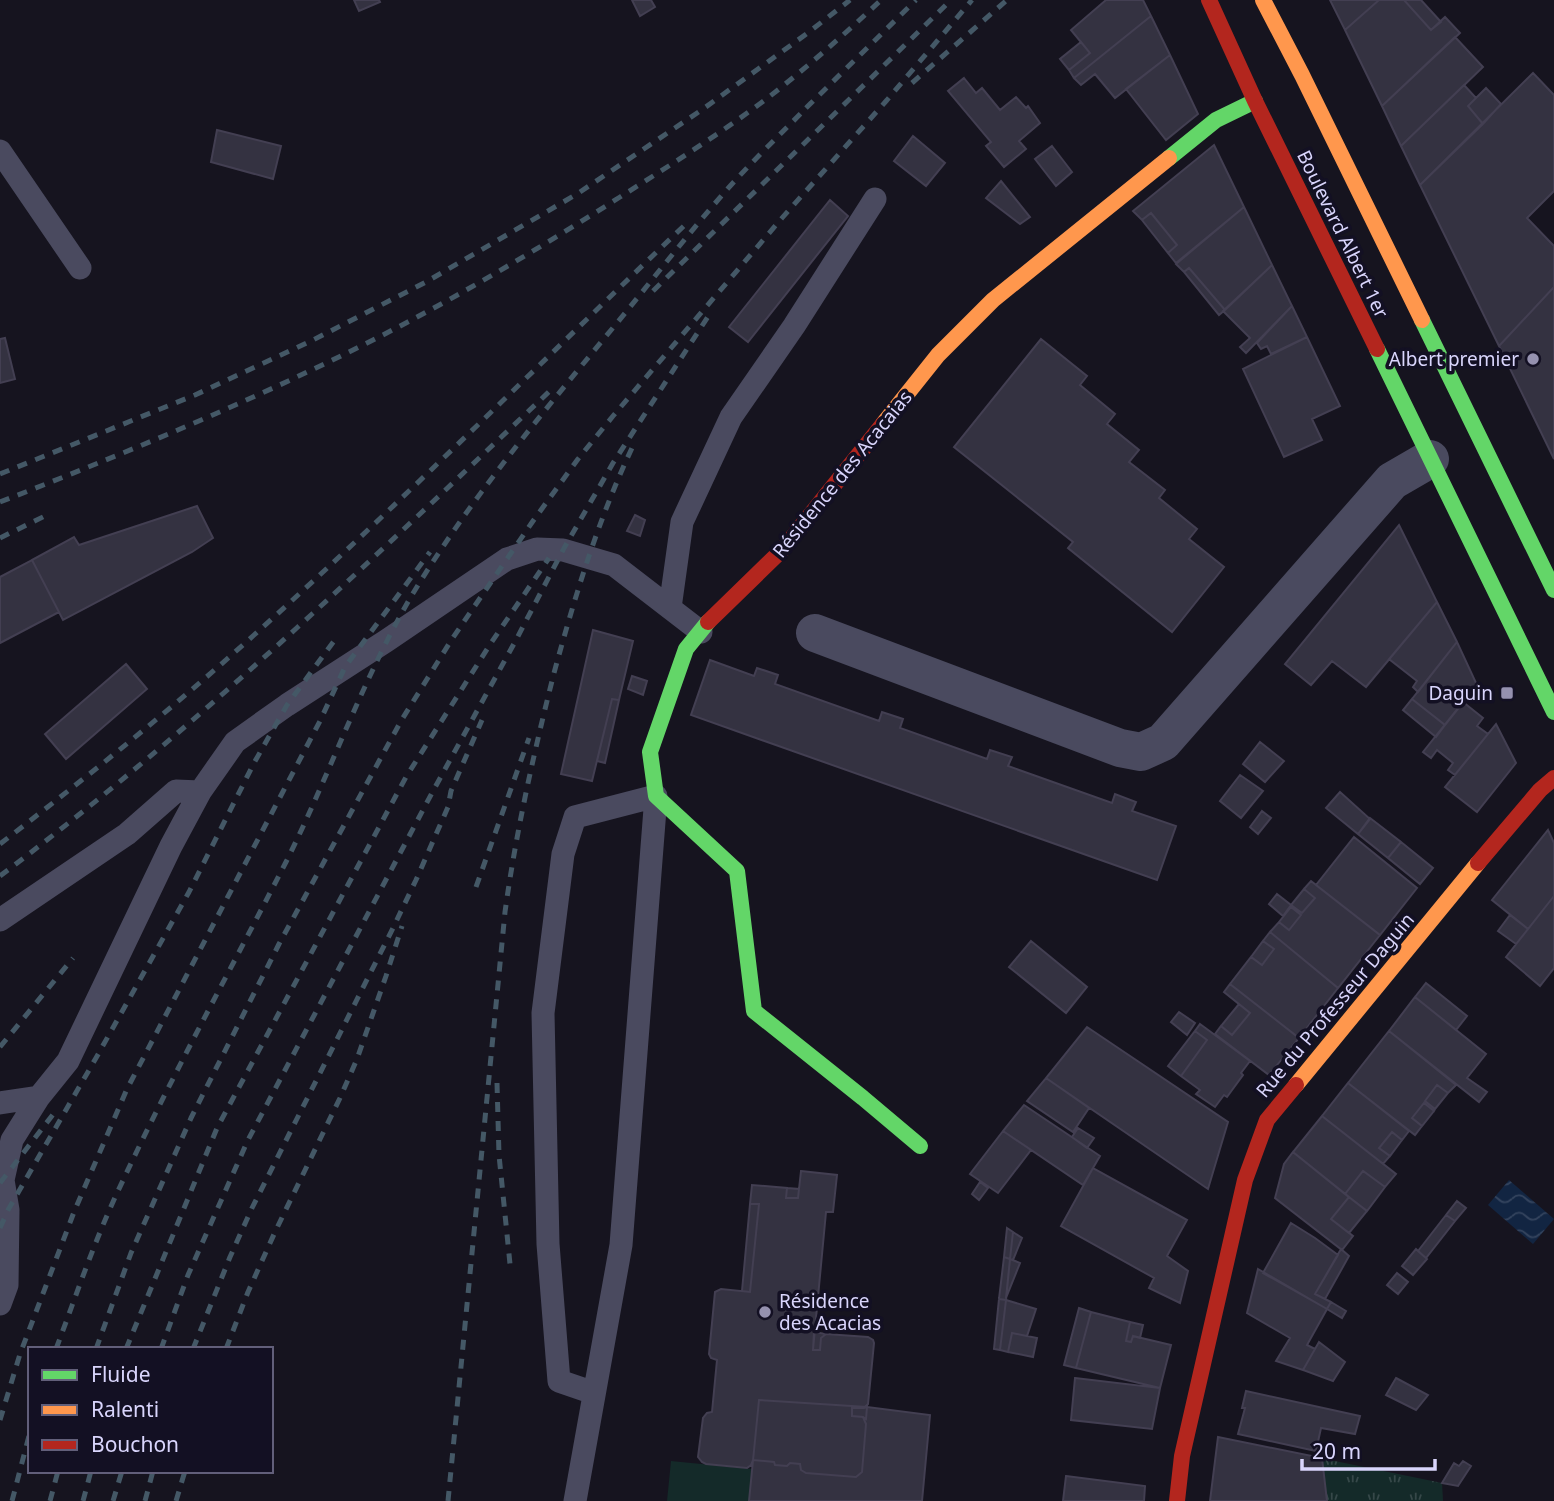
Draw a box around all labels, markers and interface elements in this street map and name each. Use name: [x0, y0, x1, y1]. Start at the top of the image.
street label: Boulevard Albert 1er: [1291, 146, 1395, 322]
place label: Albert premier: [1389, 346, 1519, 372]
marker: Albert premier: [1525, 351, 1541, 367]
street label: Résidence des Acacaias: [766, 385, 918, 563]
place label: Daguin: [1428, 680, 1493, 706]
marker: Daguin: [1499, 685, 1515, 701]
street label: Rue du Professeur Daguin: [1250, 907, 1420, 1103]
place label: Résidence des Acacias: [779, 1288, 881, 1336]
marker: Résidence des Acacias: [757, 1304, 773, 1320]
legend: [28, 1347, 273, 1473]
text: Fluide: [91, 1360, 150, 1388]
text: Ralenti: [91, 1395, 159, 1423]
scale bar: [1302, 1428, 1435, 1472]
text: Bouchon: [91, 1430, 179, 1458]
text: 20 m: [1312, 1437, 1361, 1465]

